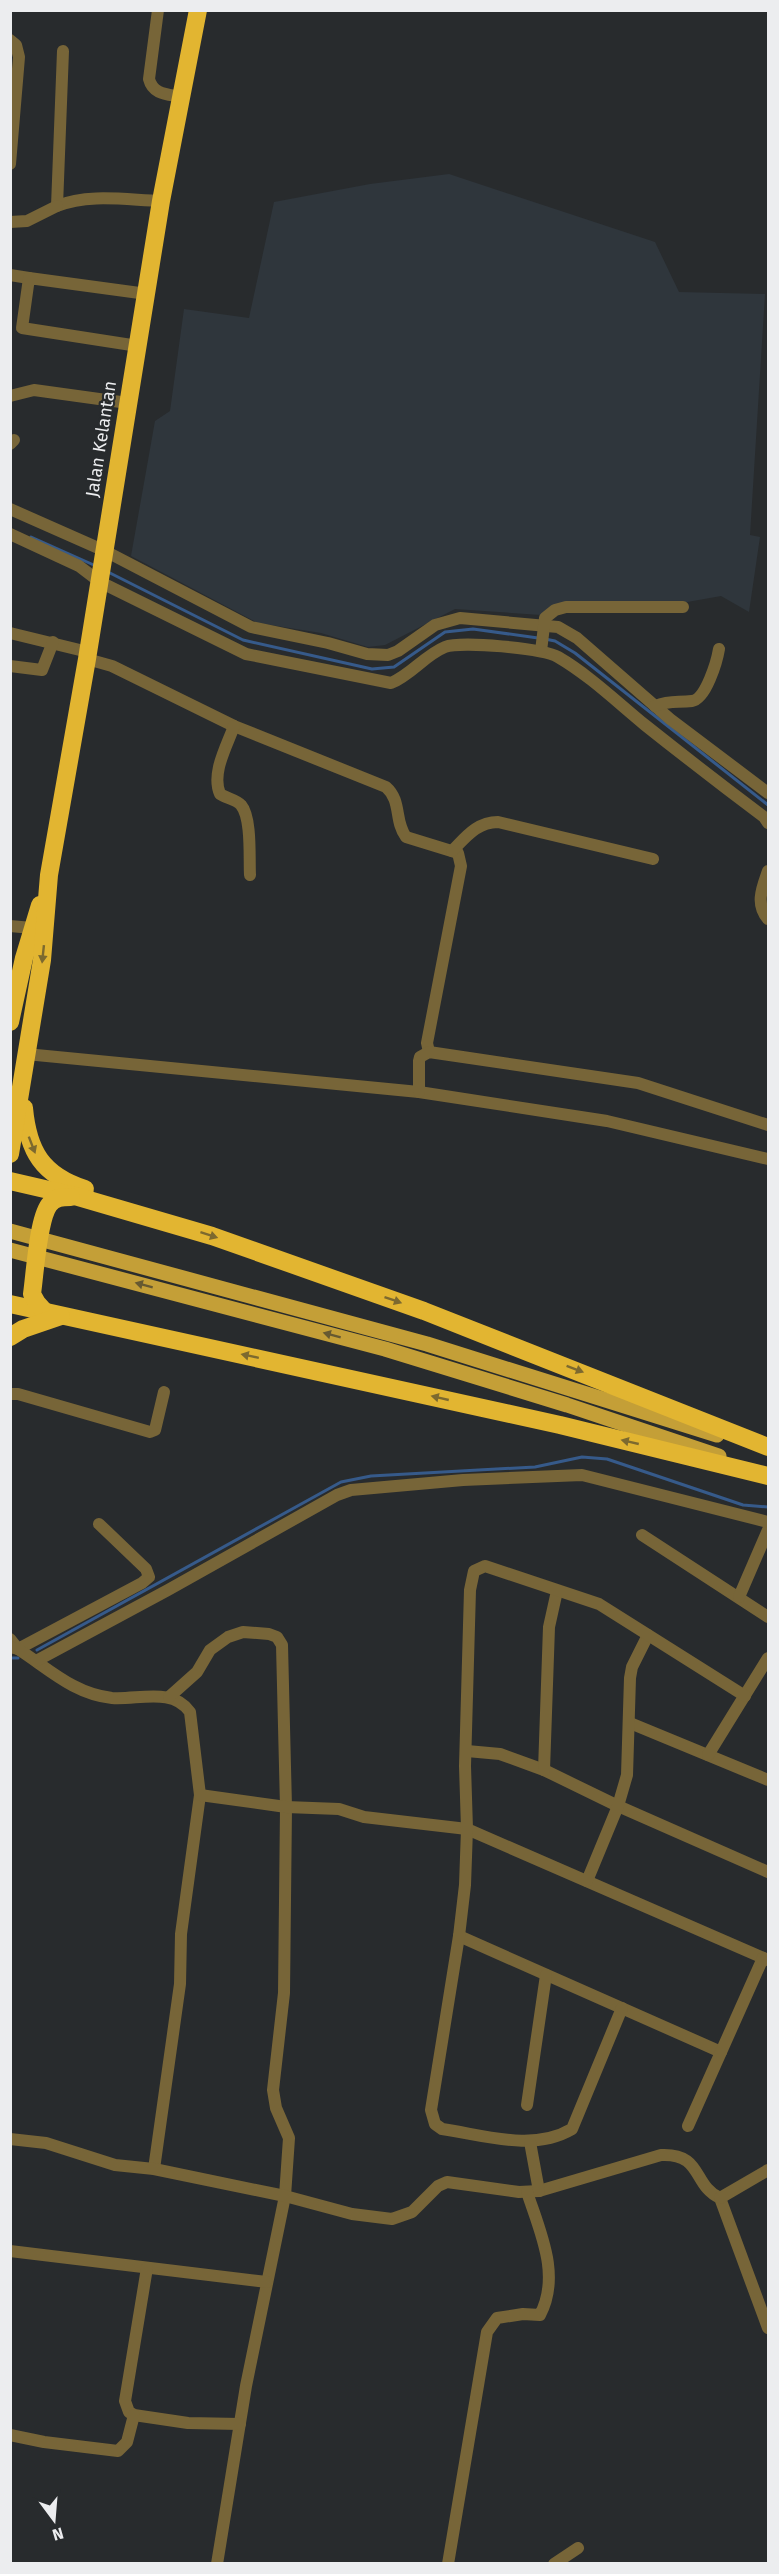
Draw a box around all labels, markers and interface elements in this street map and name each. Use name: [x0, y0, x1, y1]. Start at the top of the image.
street label: Jalan Kelantan: [81, 379, 121, 499]
one-way arrow: [38, 945, 48, 964]
one-way arrow: [27, 1137, 37, 1155]
one-way arrow: [200, 1231, 218, 1240]
one-way arrow: [135, 1279, 153, 1289]
one-way arrow: [384, 1295, 402, 1305]
one-way arrow: [323, 1330, 341, 1339]
one-way arrow: [240, 1351, 259, 1360]
one-way arrow: [566, 1365, 584, 1374]
one-way arrow: [431, 1393, 449, 1403]
one-way arrow: [621, 1437, 639, 1447]
north arrow: [24, 2490, 84, 2550]
text: N: [50, 2523, 66, 2545]

